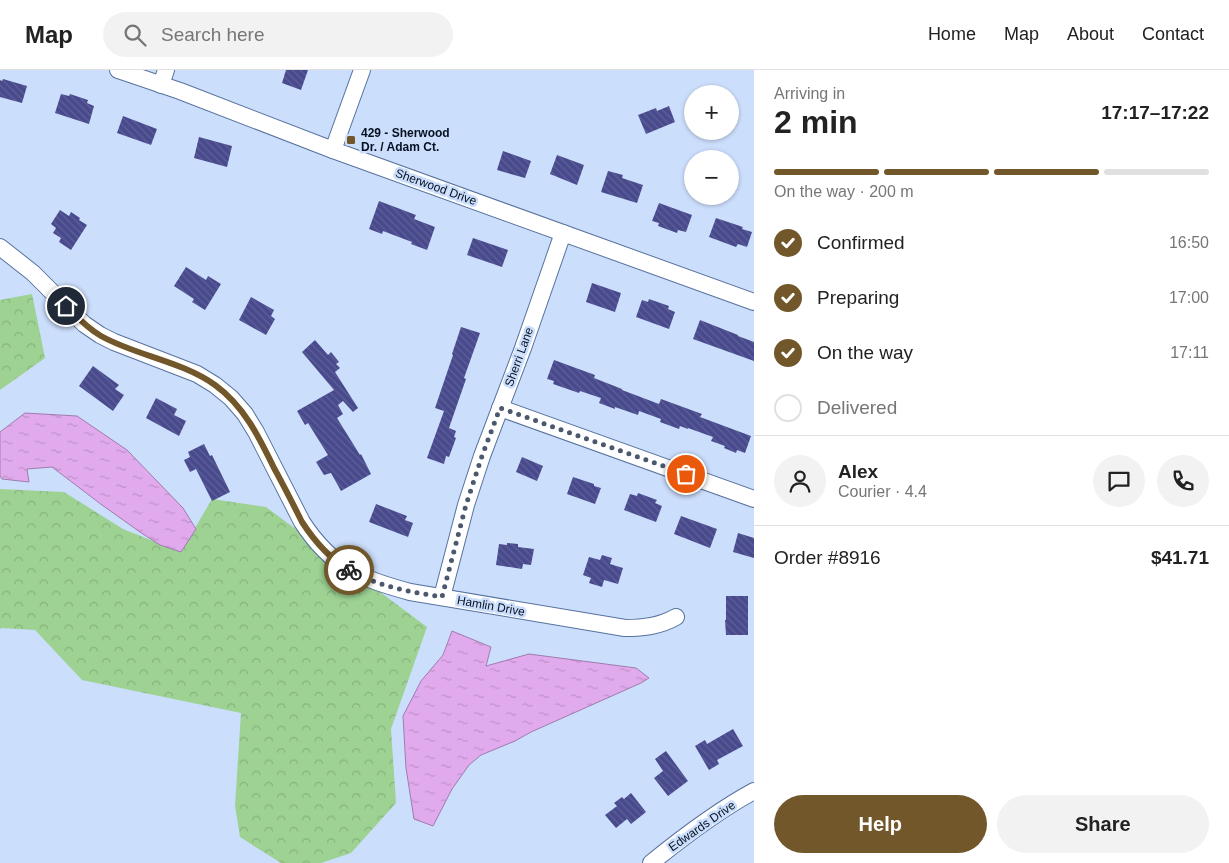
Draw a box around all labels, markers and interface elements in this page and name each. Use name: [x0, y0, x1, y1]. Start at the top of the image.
search box: [103, 12, 453, 57]
text: Map: [25, 21, 73, 48]
icon: search: [121, 21, 149, 49]
text: Search here: [161, 24, 265, 45]
text: Home: [928, 24, 976, 44]
text: Map: [1004, 24, 1039, 44]
text: About: [1067, 24, 1114, 44]
text: Contact: [1142, 24, 1204, 44]
map controls: [684, 85, 739, 205]
button: +: [684, 85, 739, 140]
text: Arriving in: [774, 85, 845, 102]
text: 17:17–17:22: [1101, 102, 1209, 123]
text: 2 min: [774, 104, 858, 140]
place label: 429 - Sherwood Dr. / Adam Ct.: [361, 126, 450, 154]
marker: 429 - Sherwood Dr. / Adam Ct.: [345, 134, 357, 146]
button: −: [684, 150, 739, 205]
street label: Sherwood Drive: [393, 166, 479, 208]
text: On the way · 200 m: [774, 183, 914, 200]
icon: check: [774, 229, 802, 257]
text: Confirmed: [817, 232, 905, 253]
text: 16:50: [1169, 234, 1209, 251]
icon: check: [774, 284, 802, 312]
pin: [45, 285, 87, 327]
text: Preparing: [817, 287, 899, 308]
text: 17:00: [1169, 289, 1209, 306]
icon: home: [52, 292, 80, 320]
street label: Sherri Lane: [502, 325, 536, 389]
icon: check: [774, 339, 802, 367]
text: On the way: [817, 342, 913, 363]
text: 17:11: [1170, 344, 1209, 361]
text: Delivered: [817, 397, 897, 418]
pin: [665, 453, 707, 495]
button: person: [774, 455, 826, 507]
button: chat: [1093, 455, 1145, 507]
button: phone: [1157, 455, 1209, 507]
icon: bag: [672, 460, 700, 488]
text: Alex: [838, 461, 878, 482]
text: Courier · 4.4: [838, 483, 927, 500]
courier: [324, 545, 374, 595]
text: Order #8916: [774, 547, 881, 568]
text: $41.71: [1151, 547, 1209, 568]
icon: bike: [335, 556, 363, 584]
street label: Hamlin Drive: [456, 593, 526, 619]
button: Help: [774, 795, 987, 853]
button: Share: [997, 795, 1209, 853]
street label: Edwards Drive: [666, 798, 738, 854]

